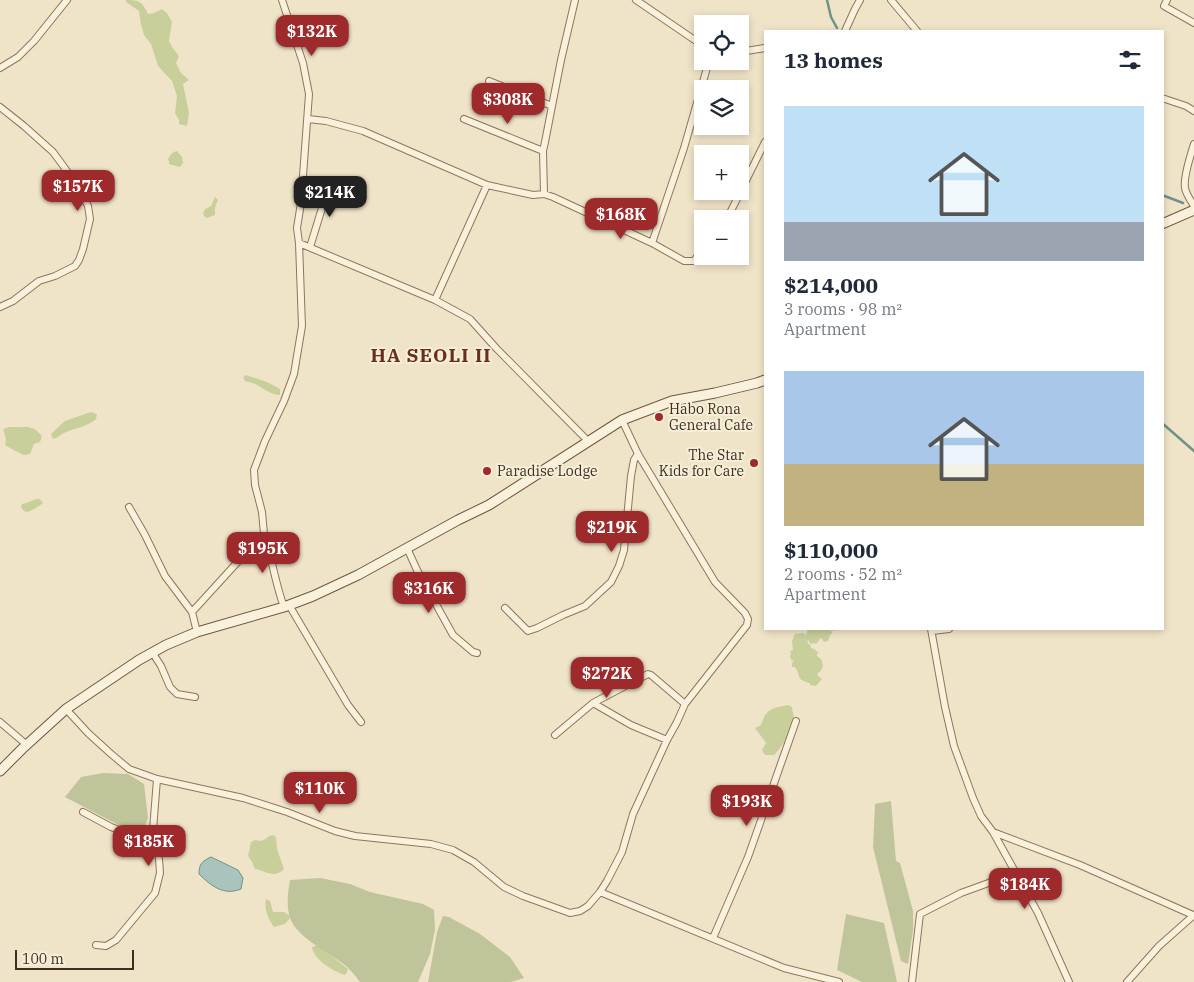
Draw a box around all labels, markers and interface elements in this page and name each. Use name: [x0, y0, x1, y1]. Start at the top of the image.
pin: $132K: [277, 15, 347, 57]
map controls: [694, 15, 749, 265]
button: locate: [694, 15, 749, 70]
text: $132K: [287, 21, 337, 41]
text: 13 homes: [784, 46, 883, 74]
icon: filters: [1116, 46, 1144, 74]
button: layers: [694, 80, 749, 135]
pin: $308K: [473, 82, 543, 125]
text: $308K: [483, 89, 533, 109]
icon: home: [919, 139, 1009, 229]
button: +: [694, 145, 749, 200]
pin: $157K: [43, 170, 113, 212]
text: $157K: [53, 176, 103, 196]
pin: $214K: [295, 176, 365, 218]
text: $214K: [305, 182, 355, 202]
pin: $168K: [586, 198, 656, 240]
text: $168K: [596, 204, 646, 224]
button: −: [694, 210, 749, 265]
text: $214,000: [784, 271, 878, 299]
text: 3 rooms · 98 m²: [784, 299, 902, 319]
text: Apartment: [784, 319, 866, 339]
district label: HA SEOLI II: [370, 343, 492, 367]
place label: Habo Rona General Cafe: [669, 400, 753, 434]
icon: home: [919, 404, 1009, 494]
marker: Habo Rona General Cafe: [653, 411, 665, 423]
place label: The Star Kids for Care: [659, 446, 745, 480]
marker: The Star Kids for Care: [748, 457, 760, 469]
place label: Paradise Lodge: [497, 462, 597, 480]
marker: Paradise Lodge: [481, 465, 493, 477]
pin: $219K: [577, 510, 647, 553]
text: $219K: [587, 517, 637, 537]
pin: $195K: [228, 532, 298, 574]
text: $110,000: [784, 536, 878, 564]
text: $195K: [238, 538, 288, 558]
text: 2 rooms · 52 m²: [784, 564, 902, 584]
pin: $316K: [394, 572, 464, 614]
text: $316K: [404, 578, 454, 598]
text: Apartment: [784, 584, 866, 604]
pin: $272K: [572, 656, 642, 699]
text: $272K: [582, 663, 632, 683]
pin: $110K: [285, 772, 355, 814]
text: $110K: [295, 778, 345, 798]
pin: $193K: [712, 784, 782, 827]
text: $193K: [722, 791, 772, 811]
pin: $185K: [114, 824, 184, 867]
text: $185K: [124, 831, 174, 851]
pin: $184K: [990, 868, 1060, 910]
text: $184K: [1000, 874, 1050, 894]
scale bar: [15, 947, 134, 970]
text: 100 m: [22, 950, 64, 968]

